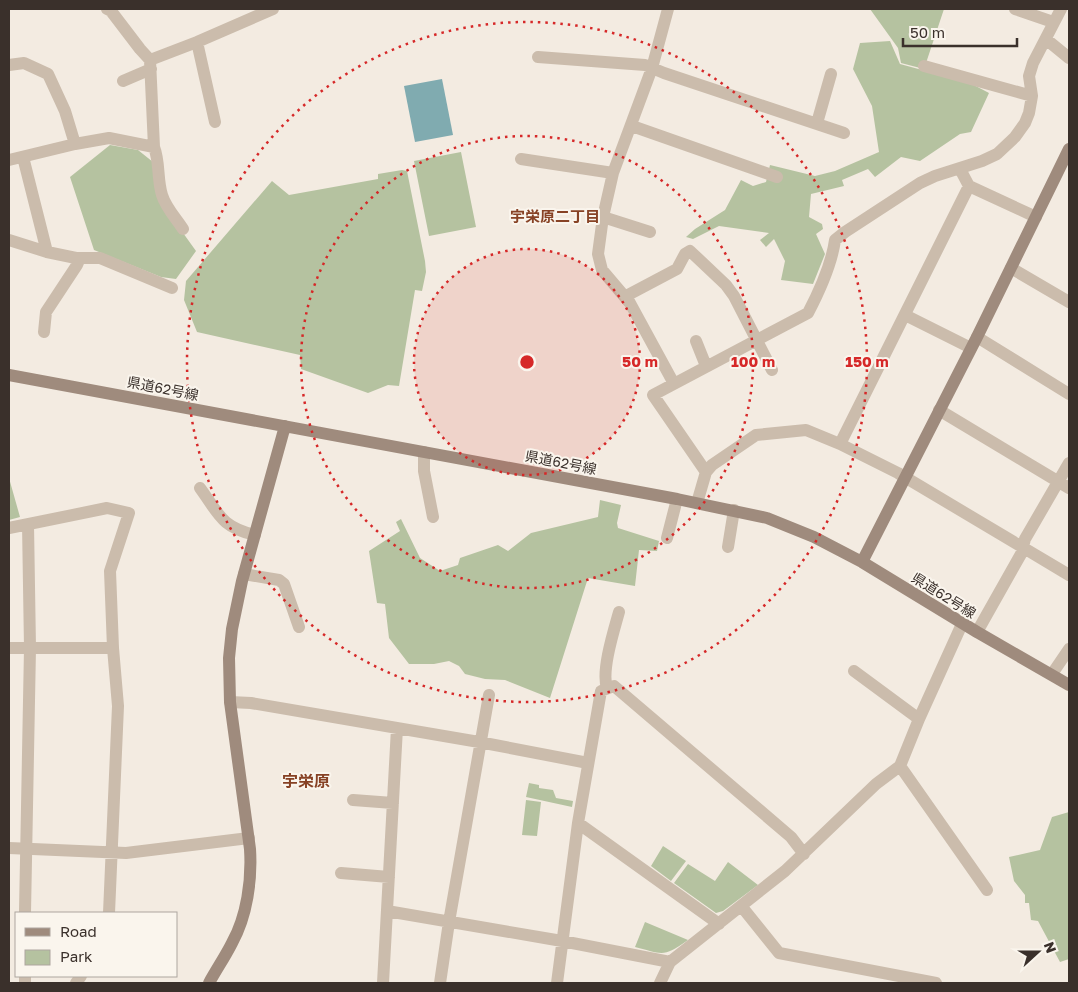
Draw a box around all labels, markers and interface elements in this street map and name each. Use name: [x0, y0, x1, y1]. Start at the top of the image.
scale bar: [903, 15, 1017, 47]
text: 50 m: [910, 23, 945, 41]
district label: 宇栄原二丁目: [510, 207, 600, 225]
text: 50 m: [622, 352, 658, 370]
text: 100 m: [731, 352, 775, 370]
text: 150 m: [845, 352, 889, 370]
centre of rings: [518, 353, 536, 371]
street label: 県道62号線: [126, 373, 200, 403]
street label: 県道62号線: [524, 447, 598, 477]
street label: 県道62号線: [909, 569, 979, 621]
district label: 宇栄原: [282, 771, 330, 791]
legend: [15, 912, 178, 977]
text: Road: [60, 922, 97, 940]
north arrow: [1013, 927, 1063, 977]
text: N: [1041, 939, 1060, 955]
text: Park: [60, 947, 93, 965]

